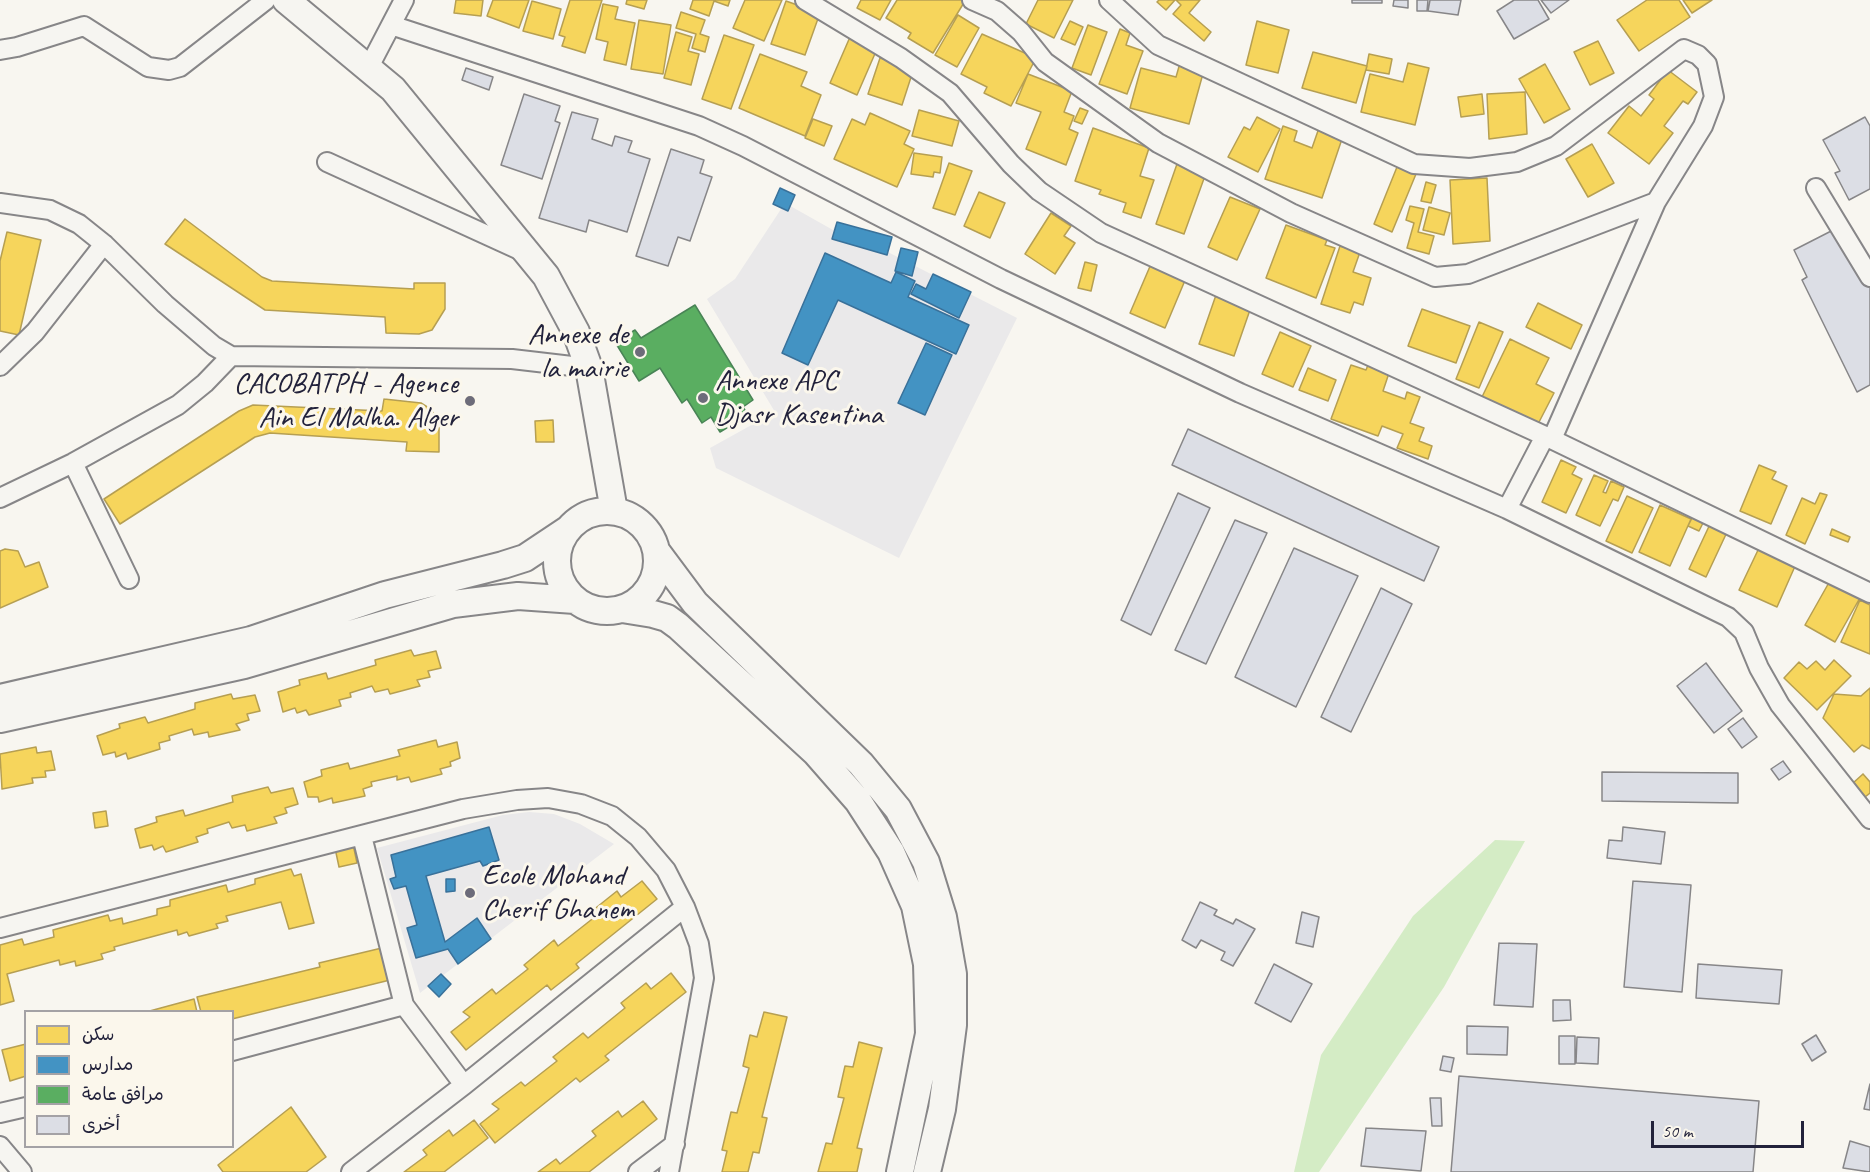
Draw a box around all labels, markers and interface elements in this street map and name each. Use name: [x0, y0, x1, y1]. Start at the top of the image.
place label: Annexe de la mairie: [528, 317, 628, 388]
marker: Annexe de la mairie: [633, 345, 647, 359]
place label: Annexe APC Djasr Kasentina: [715, 363, 882, 434]
place label: CACOBATPH - Agence Ain El Malha. Alger: [234, 366, 458, 436]
marker: Annexe APC Djasr Kasentina: [696, 391, 710, 405]
marker: CACOBATPH - Agence Ain El Malha. Alger: [463, 394, 477, 408]
place label: Ecole Mohand Cherif Ghanem: [482, 858, 634, 928]
marker: Ecole Mohand Cherif Ghanem: [463, 886, 477, 900]
legend: [24, 1010, 234, 1148]
text: سكن: [82, 1023, 114, 1045]
text: مدارس: [82, 1053, 133, 1075]
text: مرافق عامة: [82, 1083, 164, 1105]
scale bar: [1654, 1109, 1807, 1147]
text: أخرى: [82, 1113, 120, 1135]
text: 50 m: [1662, 1120, 1693, 1142]

